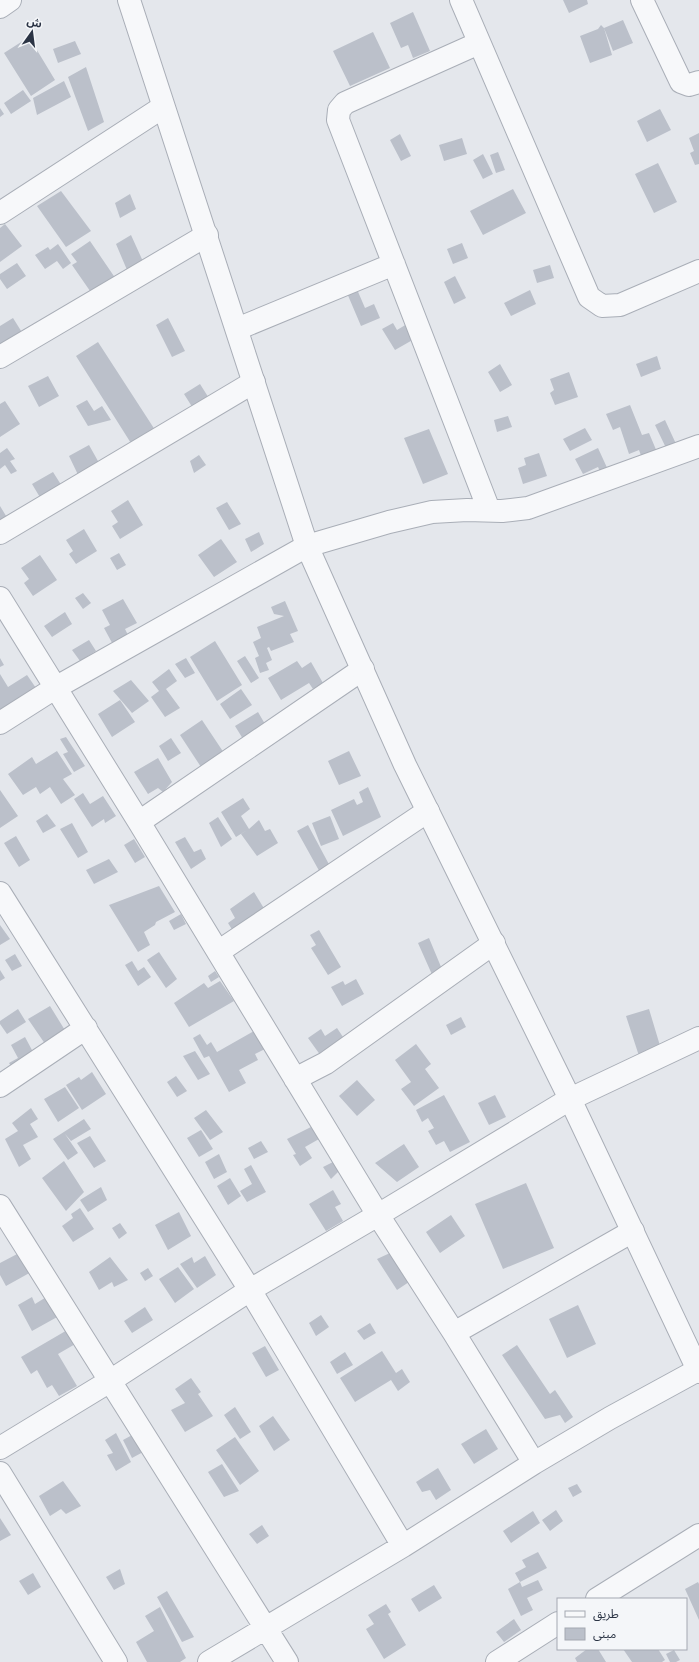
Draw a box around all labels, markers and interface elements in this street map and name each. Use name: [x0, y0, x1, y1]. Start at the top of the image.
north arrow: [12, 12, 52, 52]
text: ش: [25, 15, 43, 31]
legend: [557, 1598, 687, 1650]
text: طريق: [593, 1607, 619, 1622]
text: مبنى: [593, 1627, 616, 1641]

